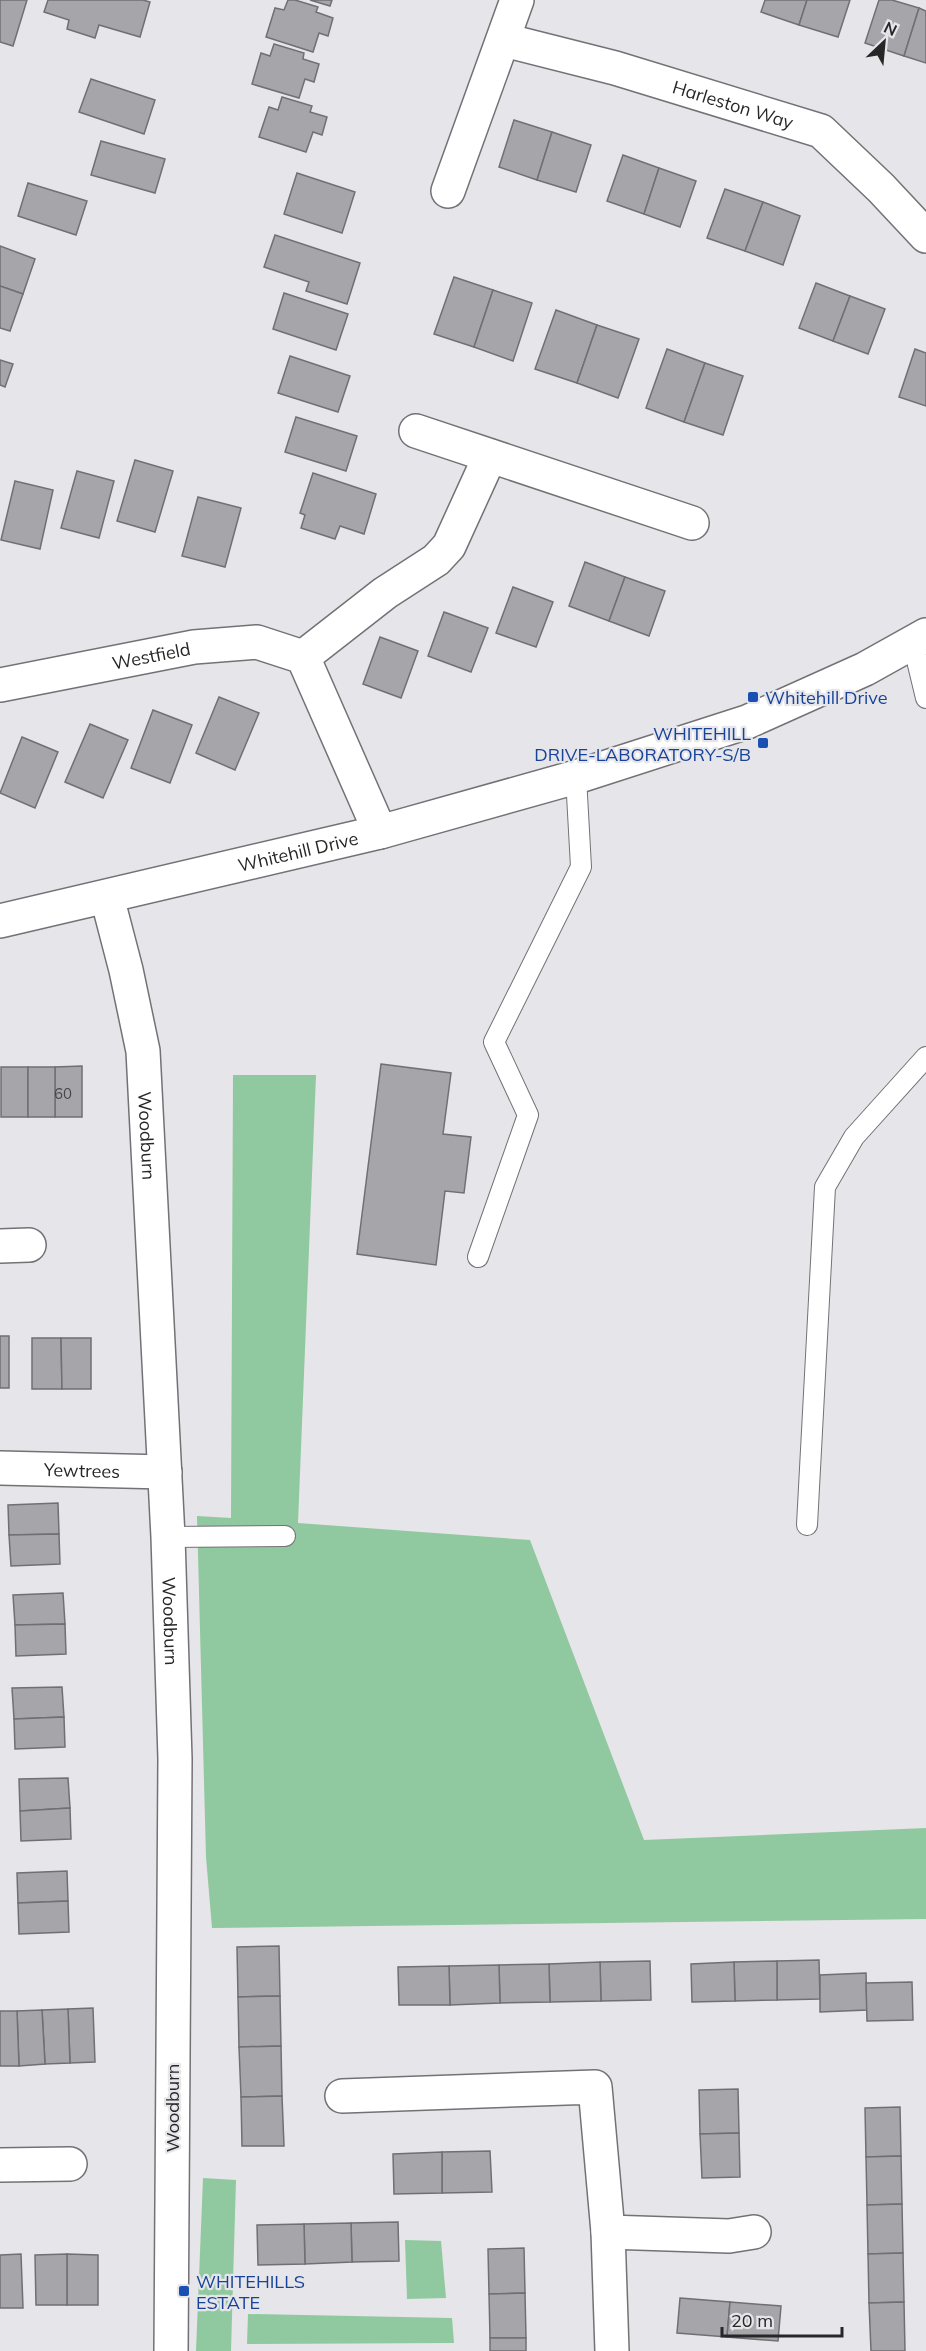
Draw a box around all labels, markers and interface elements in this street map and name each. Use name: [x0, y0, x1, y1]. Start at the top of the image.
north arrow: [854, 12, 914, 72]
text: N: [881, 17, 900, 40]
street label: Harleston Way: [670, 75, 797, 134]
street label: Westfield: [110, 636, 192, 674]
place label: Whitehill Drive: [765, 686, 887, 709]
marker: Whitehill Drive: [746, 690, 760, 704]
place label: WHITEHILL DRIVE-LABORATORY-S/B: [534, 722, 751, 766]
marker: WHITEHILL DRIVE-LABORATORY-S/B: [756, 736, 770, 750]
street label: Whitehill Drive: [236, 826, 360, 876]
house number: 60: [54, 1084, 72, 1103]
street label: Woodburn: [134, 1091, 161, 1181]
street label: Yewtrees: [43, 1458, 120, 1482]
street label: Woodburn: [158, 1576, 184, 1666]
street label: Woodburn: [161, 2064, 184, 2152]
place label: WHITEHILLS ESTATE: [196, 2270, 305, 2314]
marker: WHITEHILLS ESTATE: [177, 2284, 191, 2298]
scale bar: [722, 2300, 842, 2338]
text: 20 m: [731, 2309, 773, 2332]

